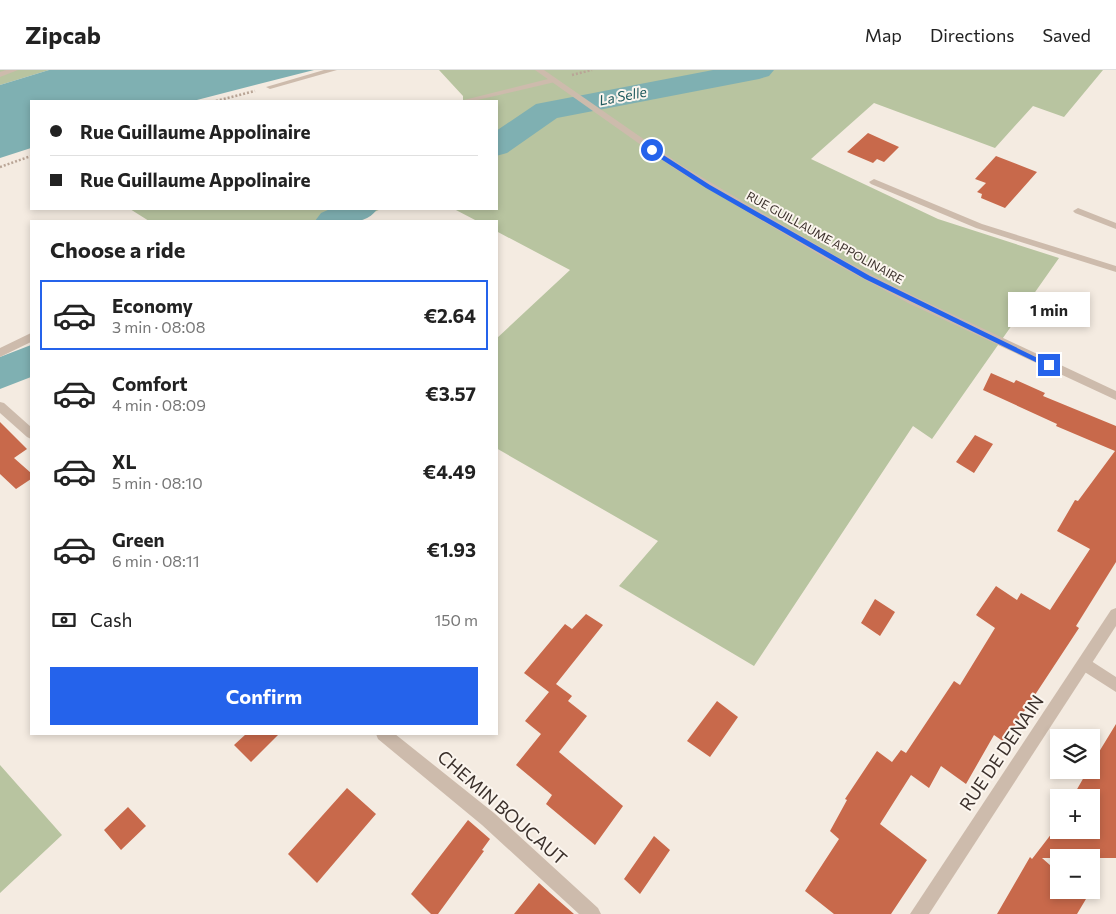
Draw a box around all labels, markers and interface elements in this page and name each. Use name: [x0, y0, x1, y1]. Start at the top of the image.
text: Zipcab: [25, 20, 101, 49]
text: Map: [865, 24, 902, 46]
text: Directions: [930, 24, 1014, 46]
text: Saved: [1042, 24, 1091, 46]
water label: La Selle: [598, 82, 649, 108]
text: Rue Guillaume Appolinaire: [80, 120, 311, 143]
route start: [641, 139, 663, 161]
text: Rue Guillaume Appolinaire: [80, 168, 311, 191]
street label: RUE GUILLAUME APPOLINAIRE: [745, 188, 906, 286]
text: Choose a ride: [50, 236, 185, 263]
callout: 1 min: [1008, 292, 1090, 328]
icon: car: [52, 293, 97, 338]
text: Economy: [112, 294, 193, 317]
text: 1 min: [1030, 300, 1068, 319]
text: €2.64: [424, 304, 476, 327]
text: 3 min · 08:08: [112, 317, 205, 336]
route end: [1038, 354, 1060, 376]
icon: car: [52, 371, 97, 416]
text: Comfort: [112, 372, 188, 395]
text: €3.57: [425, 382, 476, 405]
text: 4 min · 08:09: [112, 395, 206, 414]
icon: car: [52, 449, 97, 494]
text: XL: [112, 450, 137, 473]
text: €4.49: [423, 460, 476, 483]
text: 5 min · 08:10: [112, 473, 203, 492]
icon: car: [52, 527, 97, 572]
text: Green: [112, 528, 164, 551]
text: €1.93: [427, 538, 476, 561]
text: 6 min · 08:11: [112, 551, 200, 570]
icon: cash: [50, 606, 78, 634]
text: Cash: [90, 608, 132, 631]
text: 150 m: [435, 610, 478, 629]
button: Confirm: [50, 667, 478, 725]
street label: RUE DE DENAIN: [954, 690, 1048, 815]
map controls: [1050, 729, 1100, 899]
button: layers: [1050, 729, 1100, 779]
street label: CHEMIN BOUCAUT: [433, 745, 572, 869]
button: +: [1050, 789, 1100, 839]
button: −: [1050, 849, 1100, 899]

